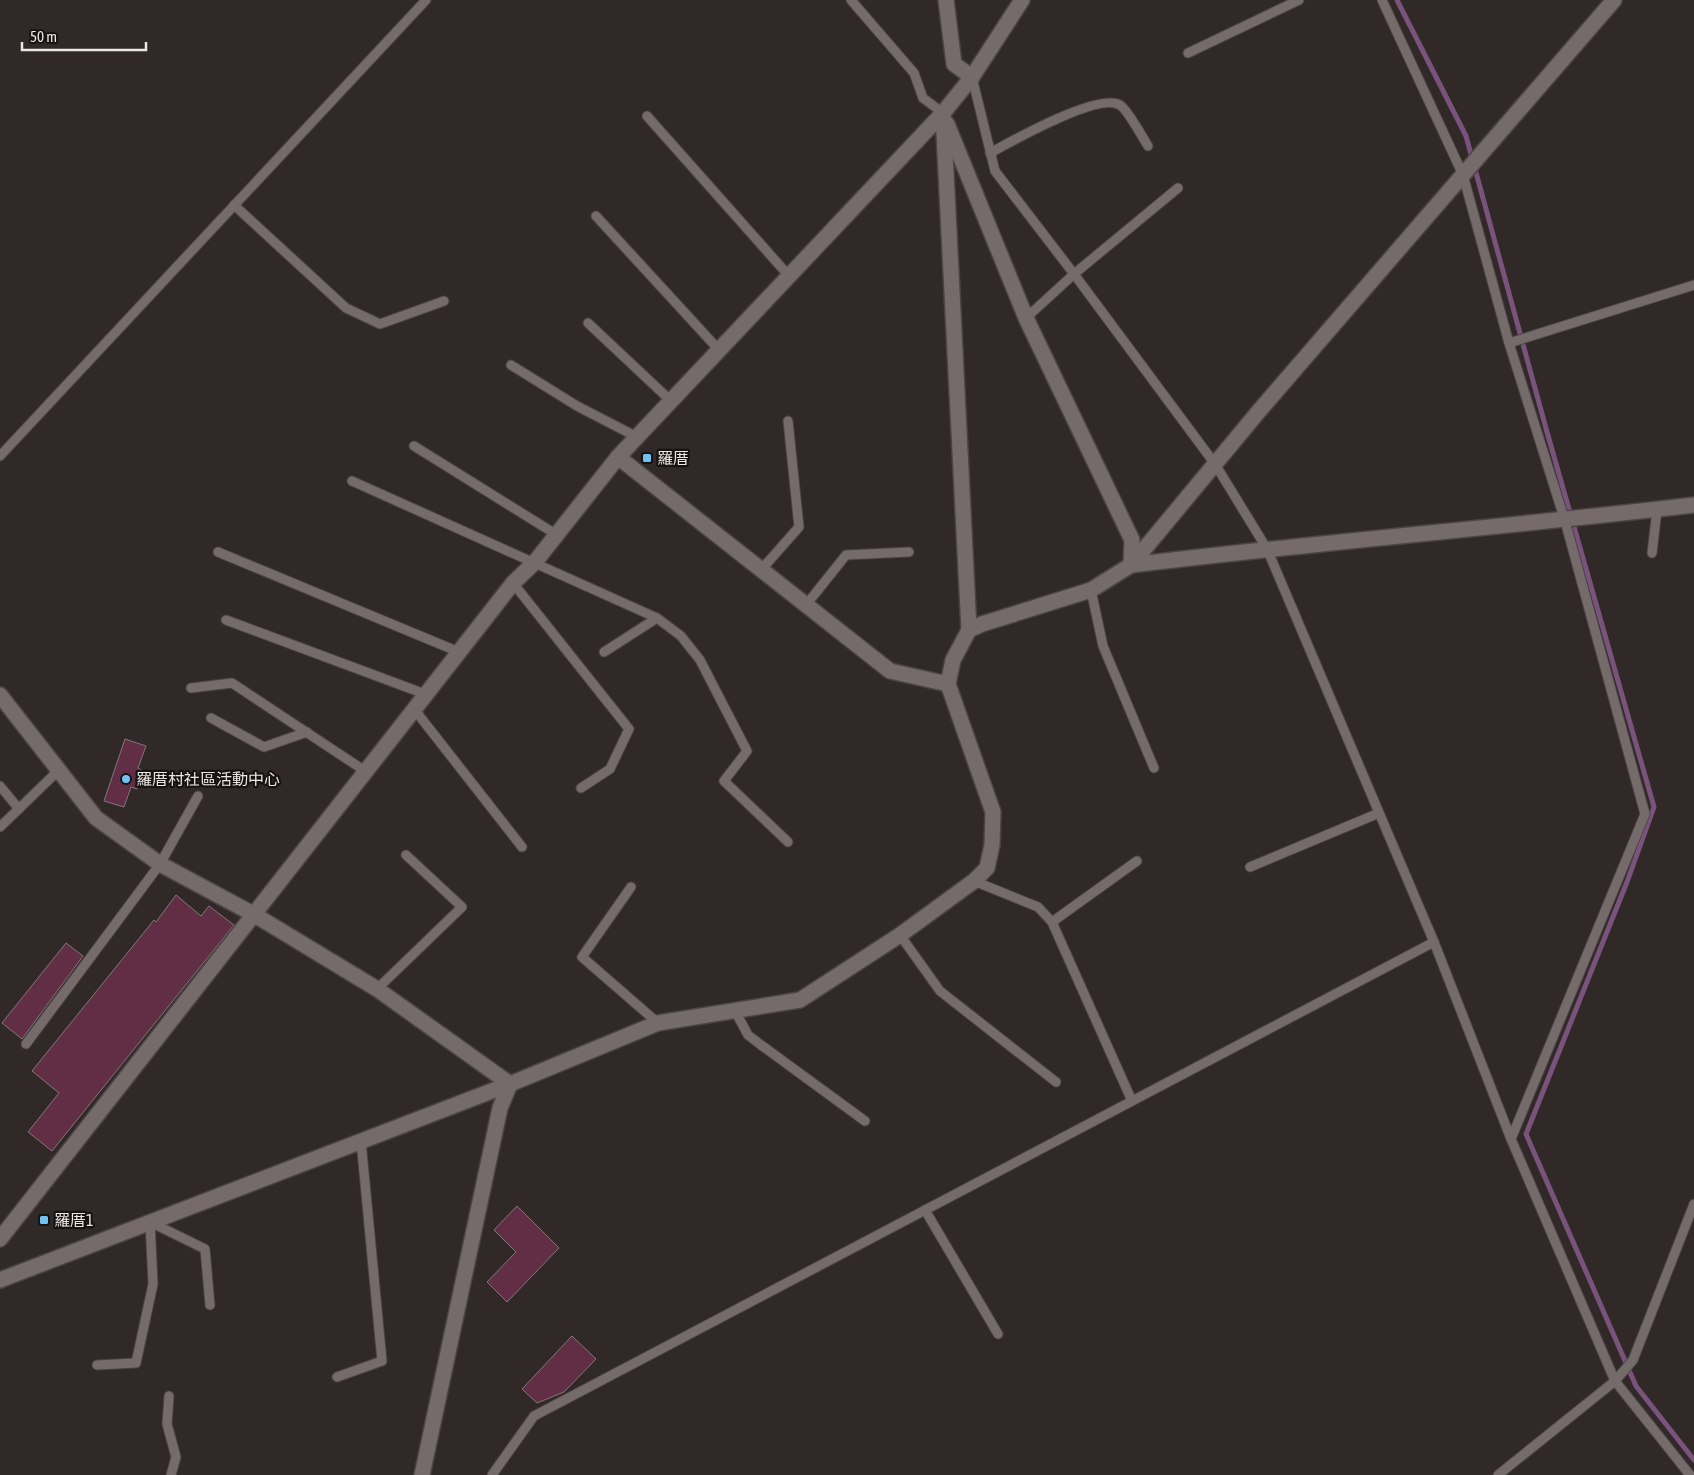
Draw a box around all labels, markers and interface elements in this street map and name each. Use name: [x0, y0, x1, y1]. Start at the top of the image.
scale bar: [22, 20, 146, 52]
text: 50 m: [30, 28, 57, 45]
place label: 羅厝: [657, 449, 689, 467]
marker: 羅厝: [641, 452, 653, 464]
place label: 羅厝村社區活動中心: [136, 770, 280, 788]
marker: 羅厝村社區活動中心: [120, 773, 132, 785]
place label: 羅厝1: [54, 1211, 94, 1229]
marker: 羅厝1: [38, 1214, 50, 1226]

